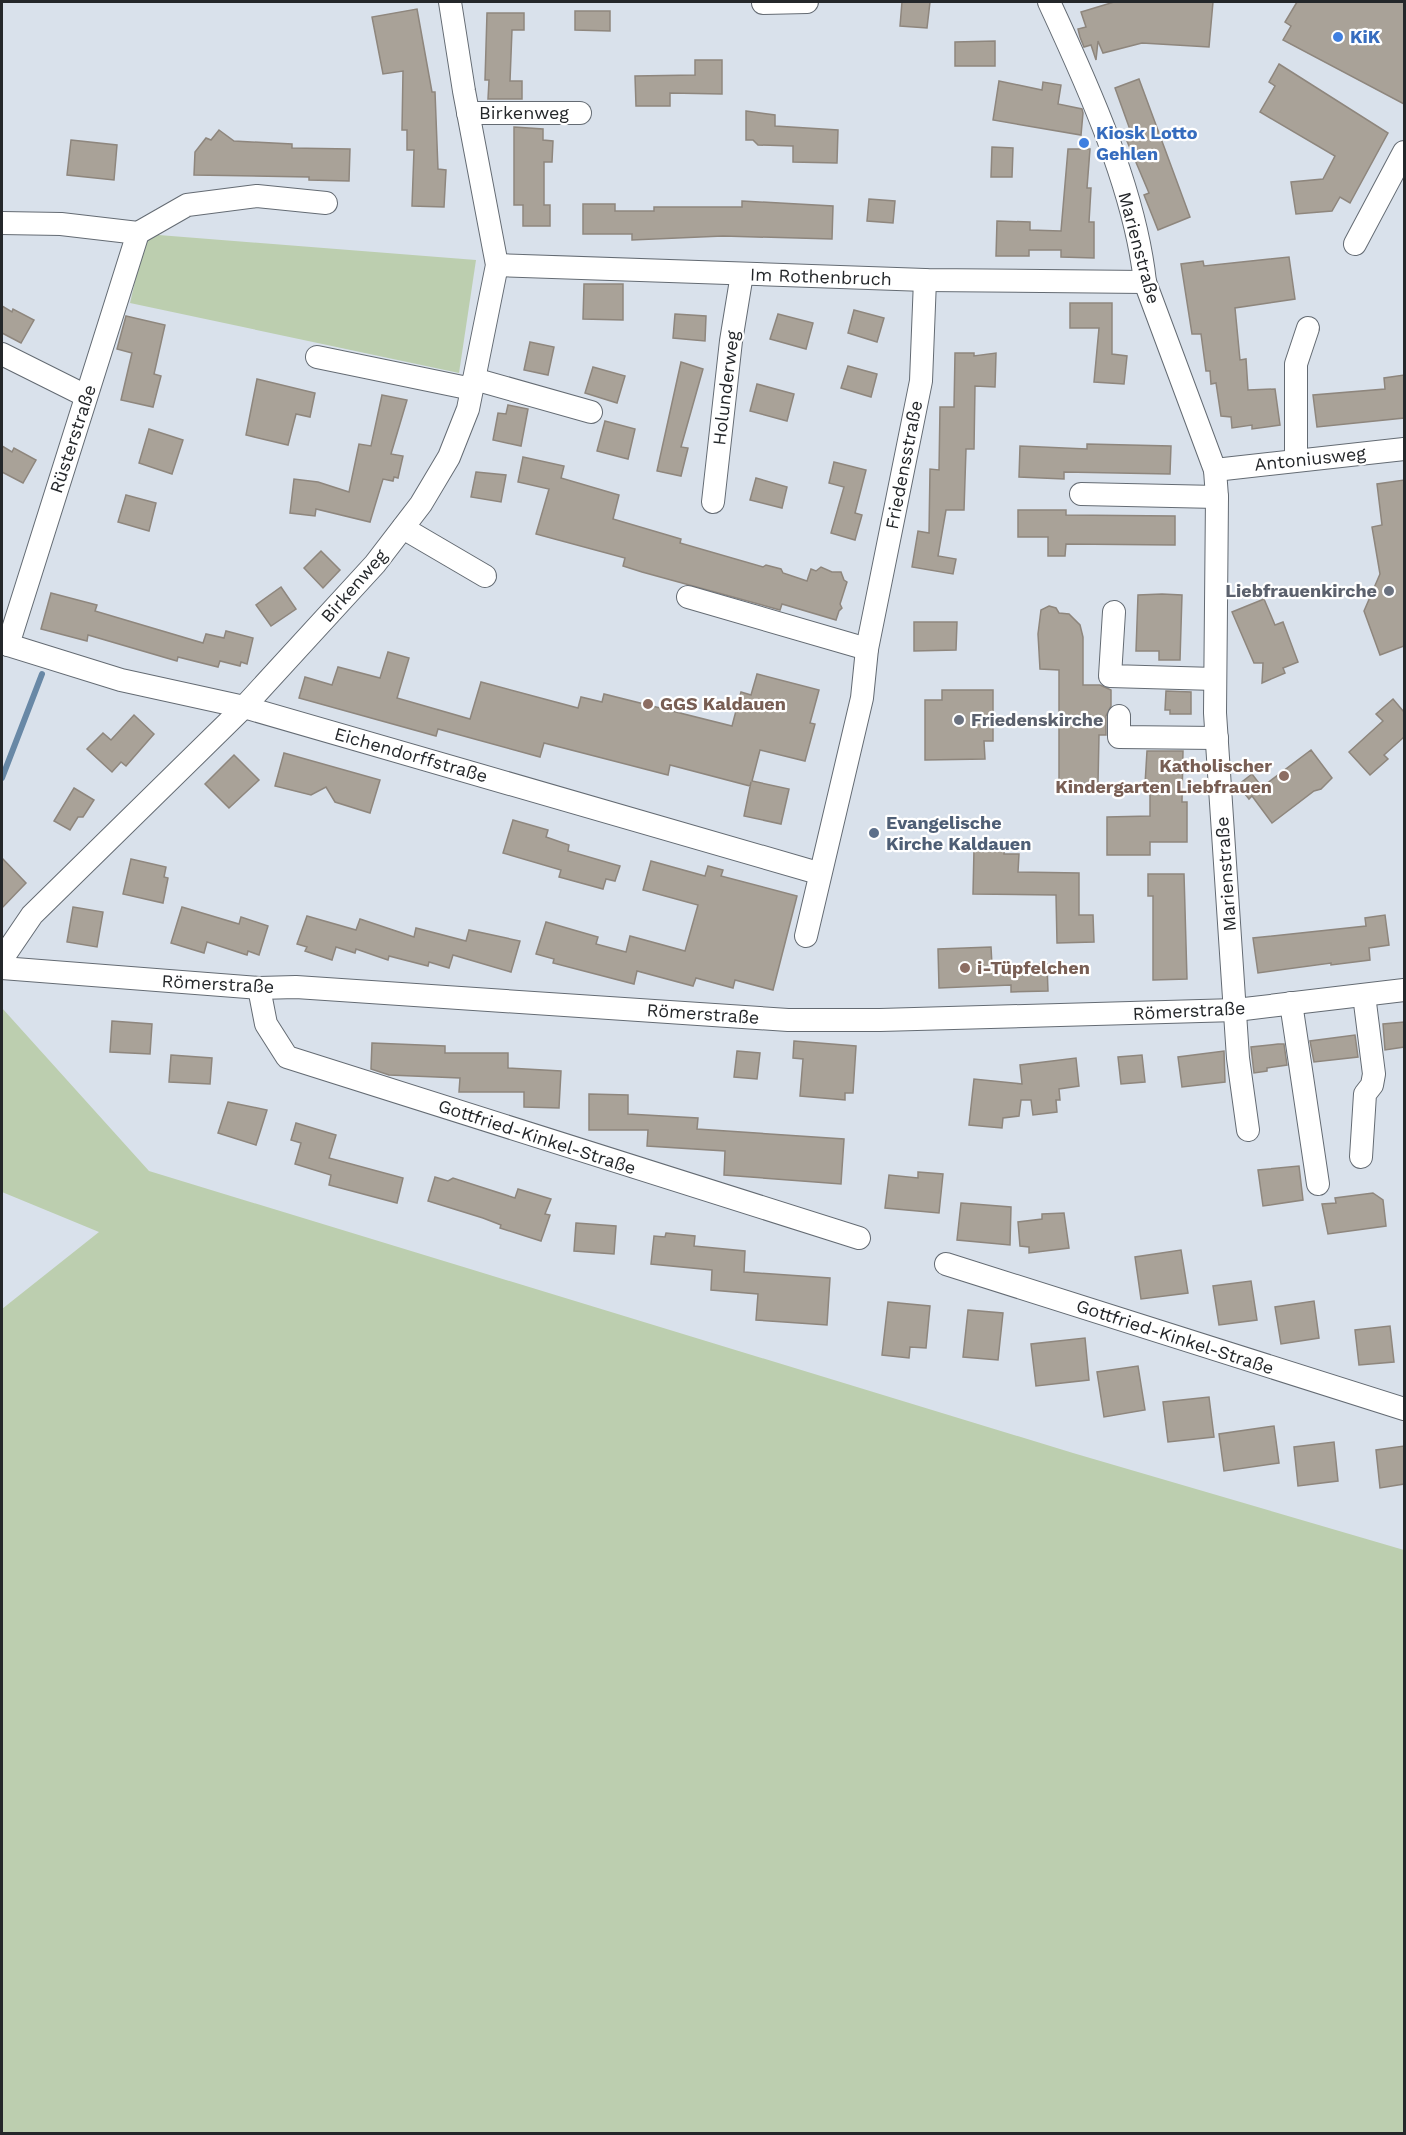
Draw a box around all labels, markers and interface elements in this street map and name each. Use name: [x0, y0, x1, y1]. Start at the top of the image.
place label: KiK: [1350, 26, 1381, 47]
marker: KiK: [1331, 30, 1345, 44]
street label: Birkenweg: [479, 102, 569, 123]
place label: Kiosk Lotto Gehlen: [1096, 122, 1198, 164]
marker: Kiosk Lotto Gehlen: [1077, 136, 1091, 150]
street label: Marienstraße: [1114, 190, 1164, 306]
street label: Im Rothenbruch: [750, 264, 892, 289]
street label: Holunderweg: [708, 329, 743, 446]
street label: Rüsterstraße: [45, 382, 100, 496]
street label: Friedensstraße: [881, 399, 926, 531]
street label: Antoniusweg: [1253, 442, 1367, 475]
street label: Birkenweg: [316, 545, 391, 626]
place label: Liebfrauenkirche: [1225, 580, 1377, 601]
marker: Liebfrauenkirche: [1382, 584, 1396, 598]
place label: GGS Kaldauen: [660, 693, 786, 714]
marker: GGS Kaldauen: [641, 697, 655, 711]
place label: Friedenskirche: [971, 709, 1103, 730]
marker: Friedenskirche: [952, 713, 966, 727]
street label: Eichendorffstraße: [332, 723, 490, 786]
place label: Katholischer Kindergarten Liebfrauen: [1055, 755, 1272, 797]
marker: Katholischer Kindergarten Liebfrauen: [1277, 769, 1291, 783]
place label: Evangelische Kirche Kaldauen: [886, 812, 1031, 854]
street label: Marienstraße: [1211, 816, 1240, 932]
marker: Evangelische Kirche Kaldauen: [867, 826, 881, 840]
place label: i-Tüpfelchen: [977, 957, 1090, 978]
marker: i-Tüpfelchen: [958, 961, 972, 975]
street label: Römerstraße: [161, 970, 275, 997]
street label: Römerstraße: [1132, 997, 1246, 1024]
street label: Römerstraße: [646, 999, 760, 1028]
street label: Gottfried-Kinkel-Straße: [436, 1095, 639, 1178]
street label: Gottfried-Kinkel-Straße: [1074, 1295, 1277, 1378]

